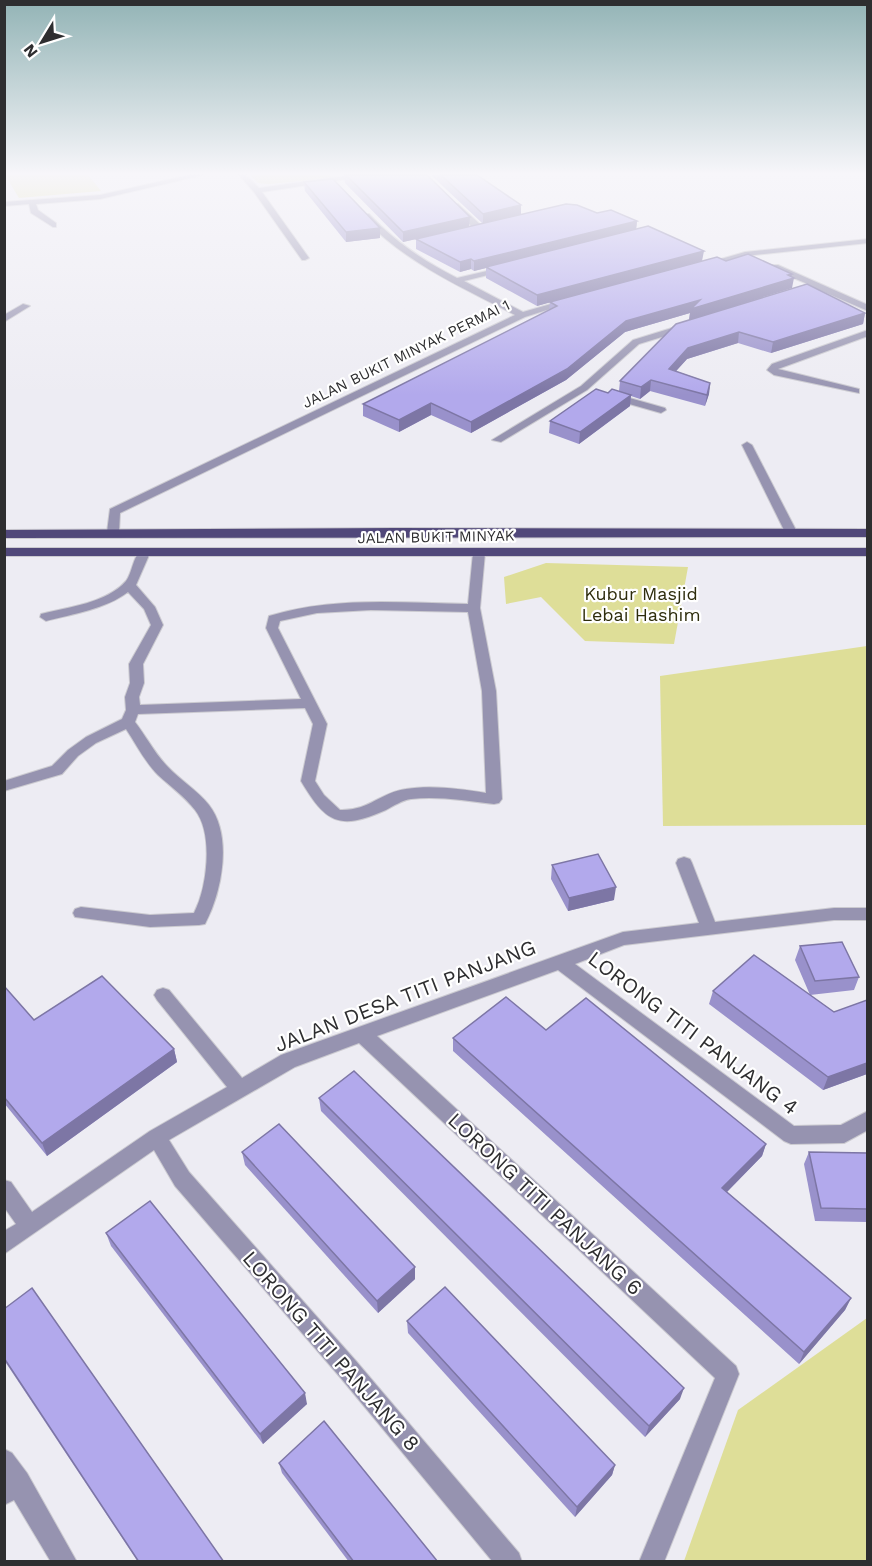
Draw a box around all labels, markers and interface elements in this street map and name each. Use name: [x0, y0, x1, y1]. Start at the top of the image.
north arrow: [12, 12, 72, 72]
text: N: [19, 40, 42, 61]
street label: JALAN BUKIT MINYAK PERMAI 1: [299, 296, 513, 412]
street label: JALAN BUKIT MINYAK: [357, 527, 515, 547]
park label: Kubur Masjid Lebai Hashim: [581, 583, 701, 625]
street label: JALAN DESA TITI PANJANG: [271, 934, 539, 1057]
street label: LORONG TITI PANJANG 4: [583, 945, 803, 1120]
street label: LORONG TITI PANJANG 6: [443, 1107, 648, 1300]
street label: LORONG TITI PANJANG 8: [238, 1246, 425, 1456]

